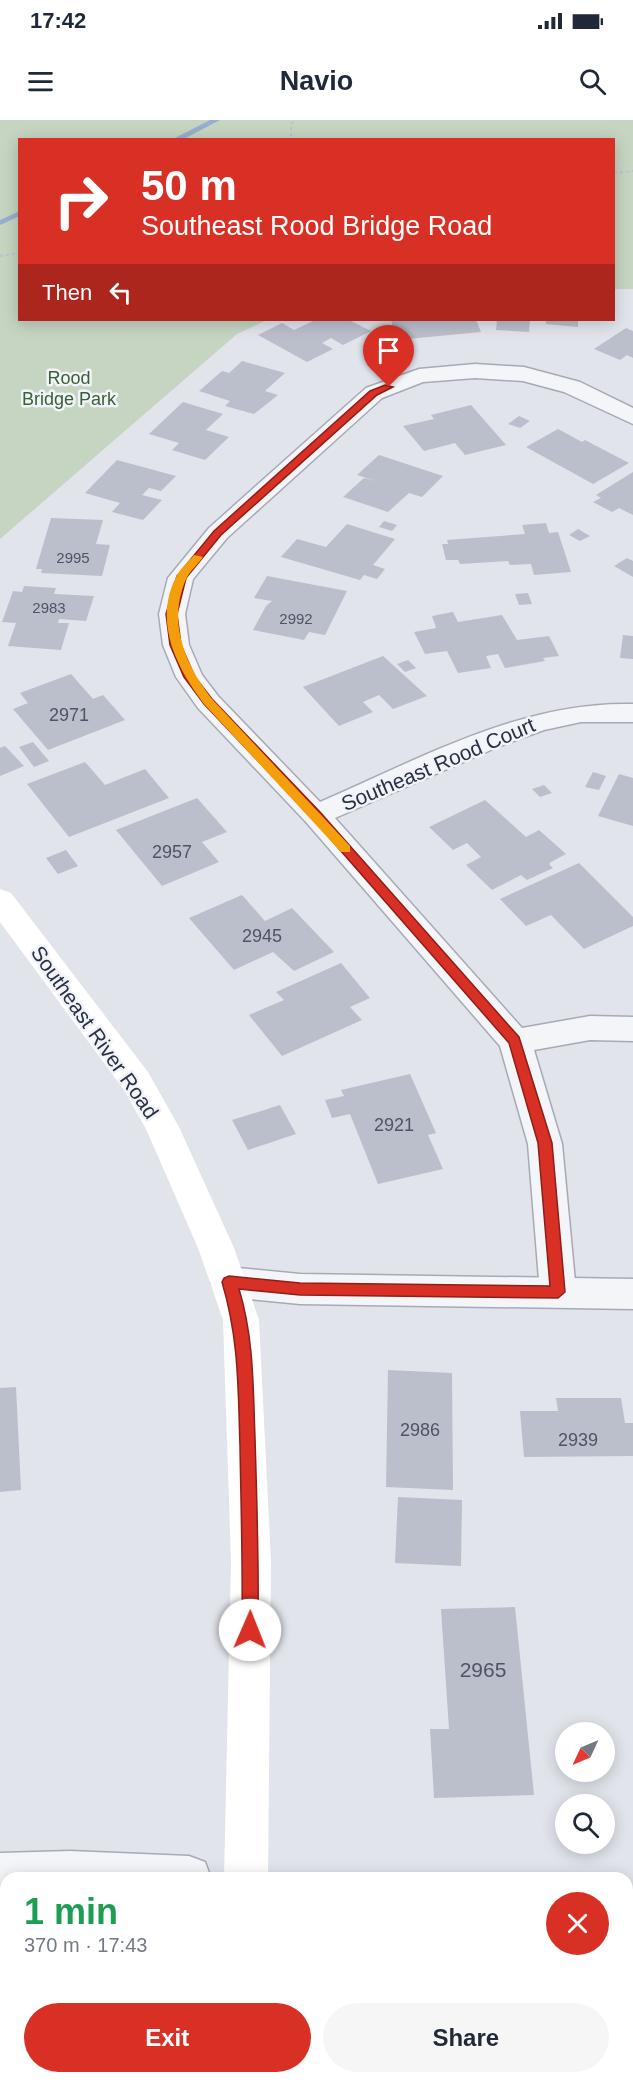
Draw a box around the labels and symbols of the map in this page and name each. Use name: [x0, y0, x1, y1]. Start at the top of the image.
pin: [363, 325, 414, 387]
park label: Rood Bridge Park: [22, 368, 117, 409]
house number: 2995: [56, 549, 90, 566]
house number: 2983: [32, 599, 66, 616]
house number: 2992: [279, 610, 313, 627]
house number: 2971: [49, 705, 89, 725]
street label: Southeast Rood Court: [338, 713, 538, 815]
house number: 2957: [152, 842, 192, 862]
house number: 2945: [242, 926, 282, 946]
street label: Southeast River Road: [27, 941, 163, 1123]
house number: 2921: [374, 1115, 414, 1135]
house number: 2986: [400, 1420, 440, 1440]
house number: 2939: [558, 1430, 598, 1450]
position arrow: [218, 1598, 282, 1662]
house number: 2965: [460, 1658, 506, 1681]
north arrow: [555, 1722, 615, 1782]

